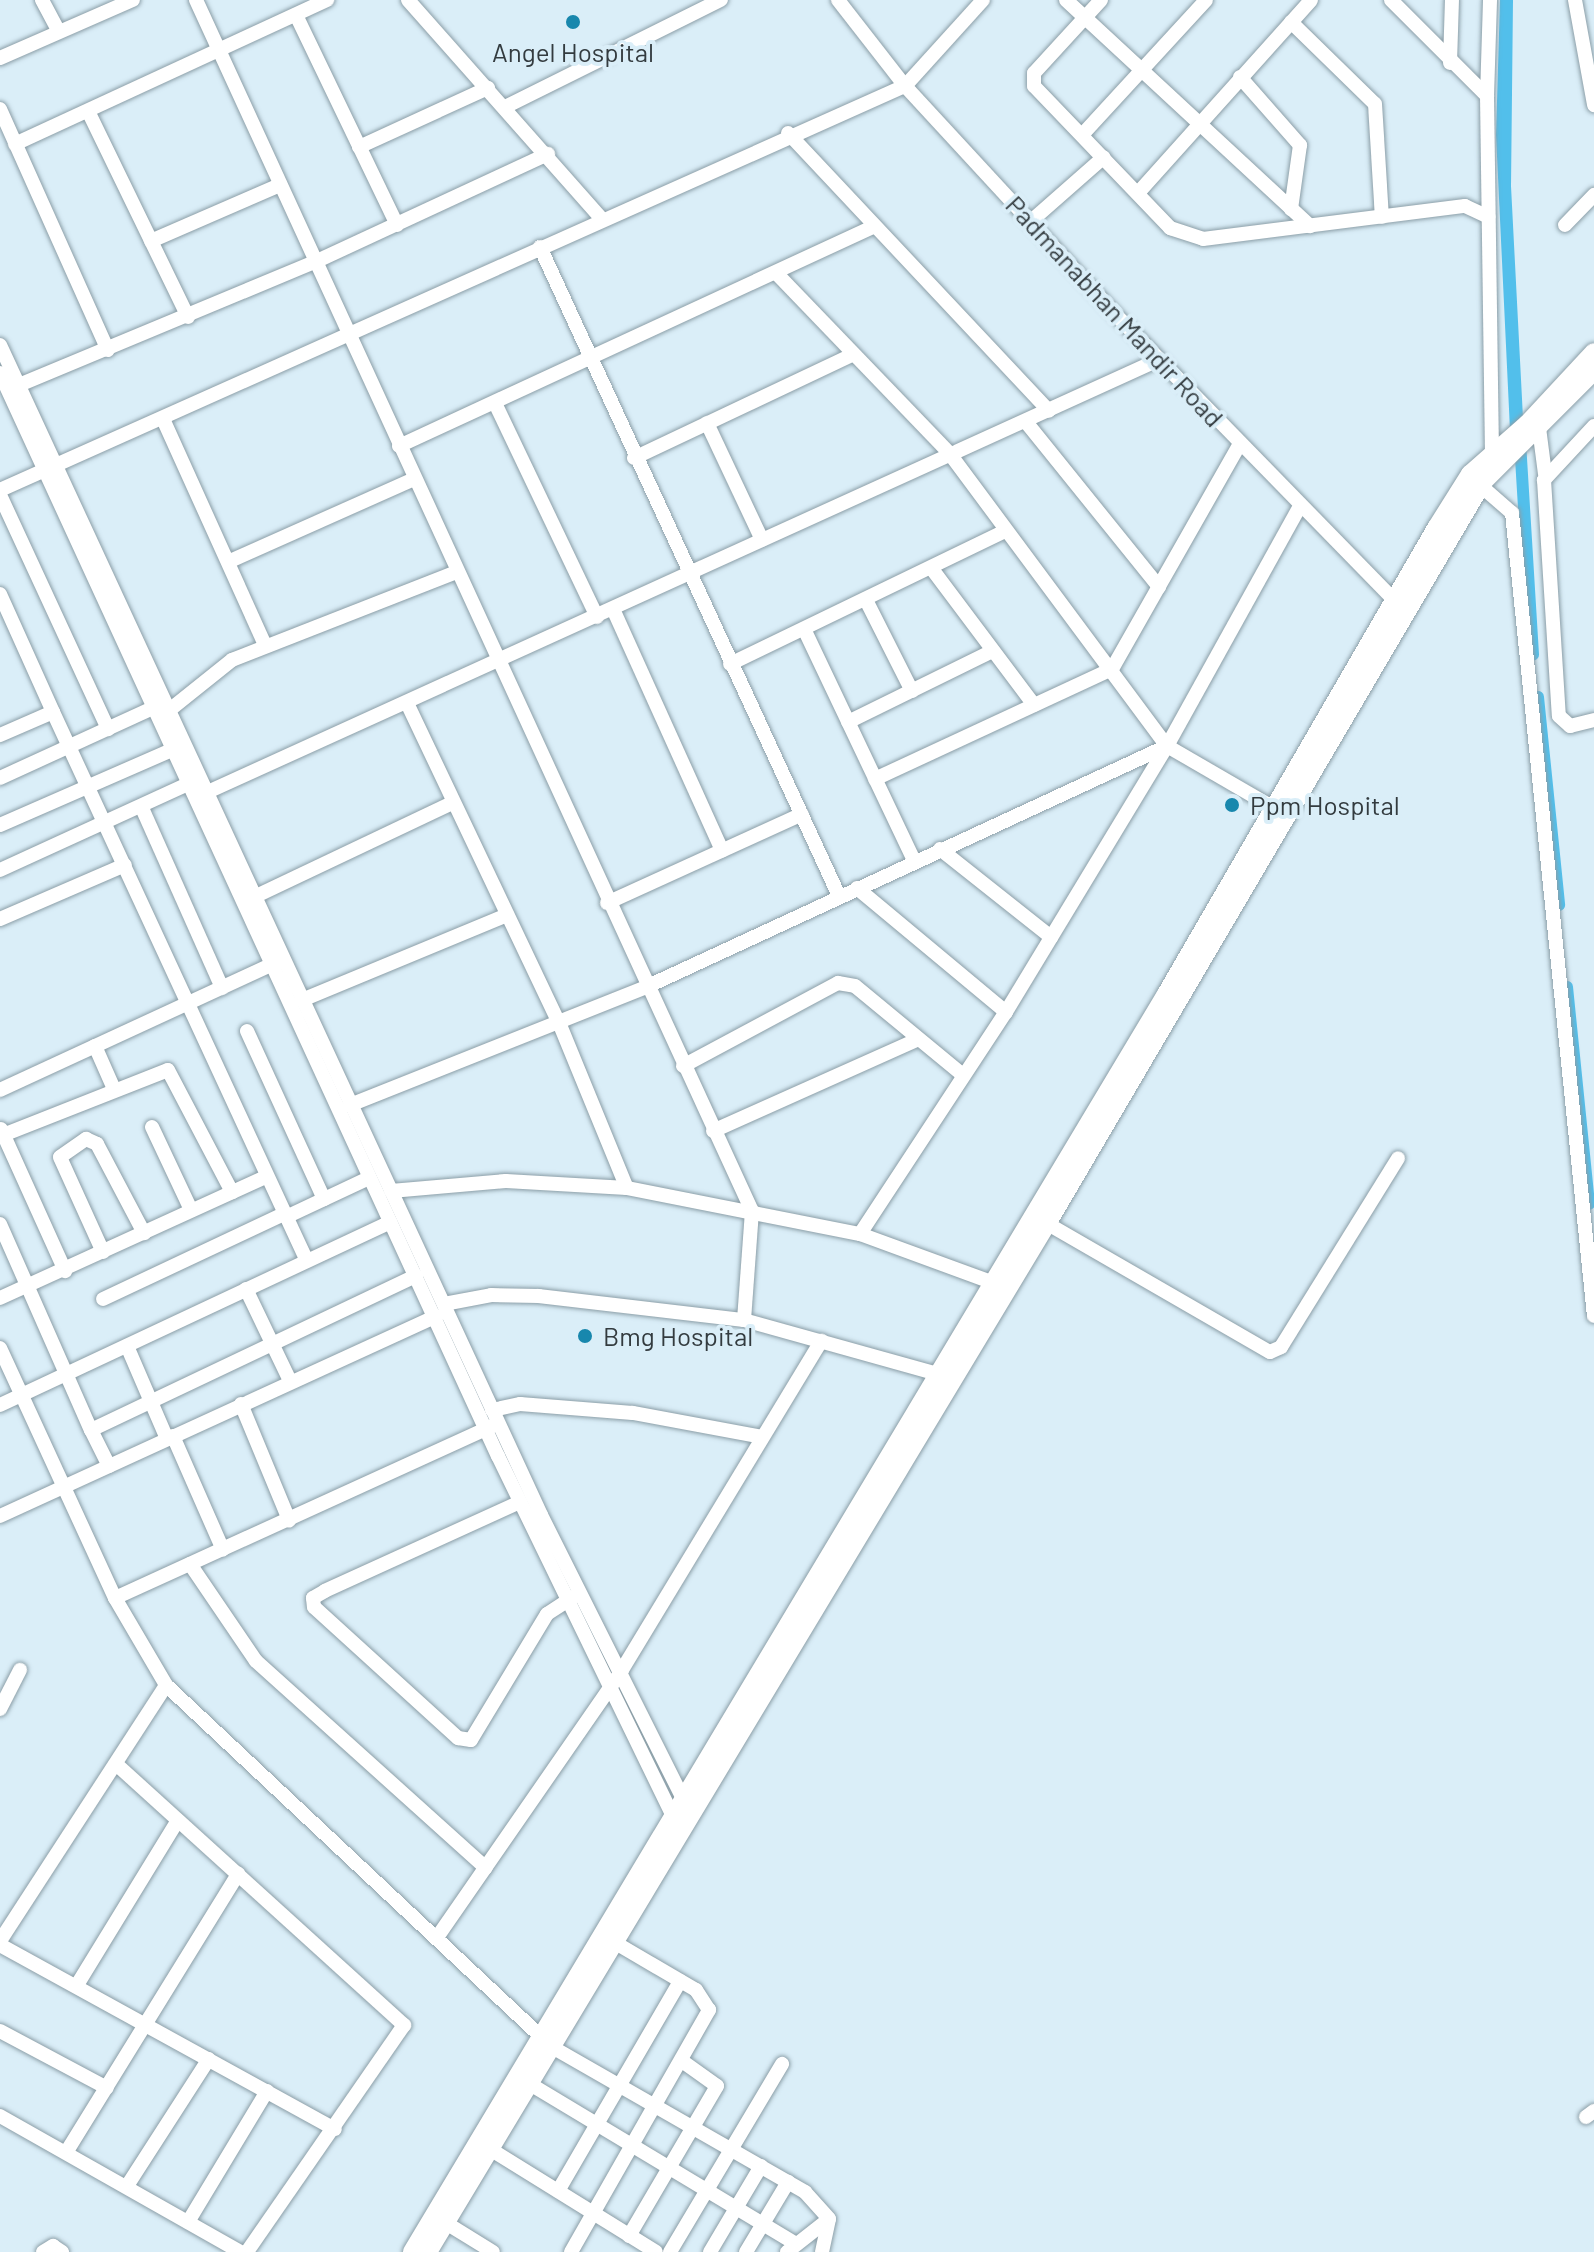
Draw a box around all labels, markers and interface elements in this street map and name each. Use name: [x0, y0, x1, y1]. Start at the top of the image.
marker: Angel Hospital: [562, 11, 584, 33]
place label: Angel Hospital: [492, 36, 654, 68]
street label: Padmanabhan Mandir Road: [1000, 189, 1230, 433]
place label: Ppm Hospital: [1250, 789, 1400, 821]
marker: Ppm Hospital: [1221, 794, 1243, 816]
place label: Bmg Hospital: [603, 1320, 753, 1352]
marker: Bmg Hospital: [574, 1325, 596, 1347]

